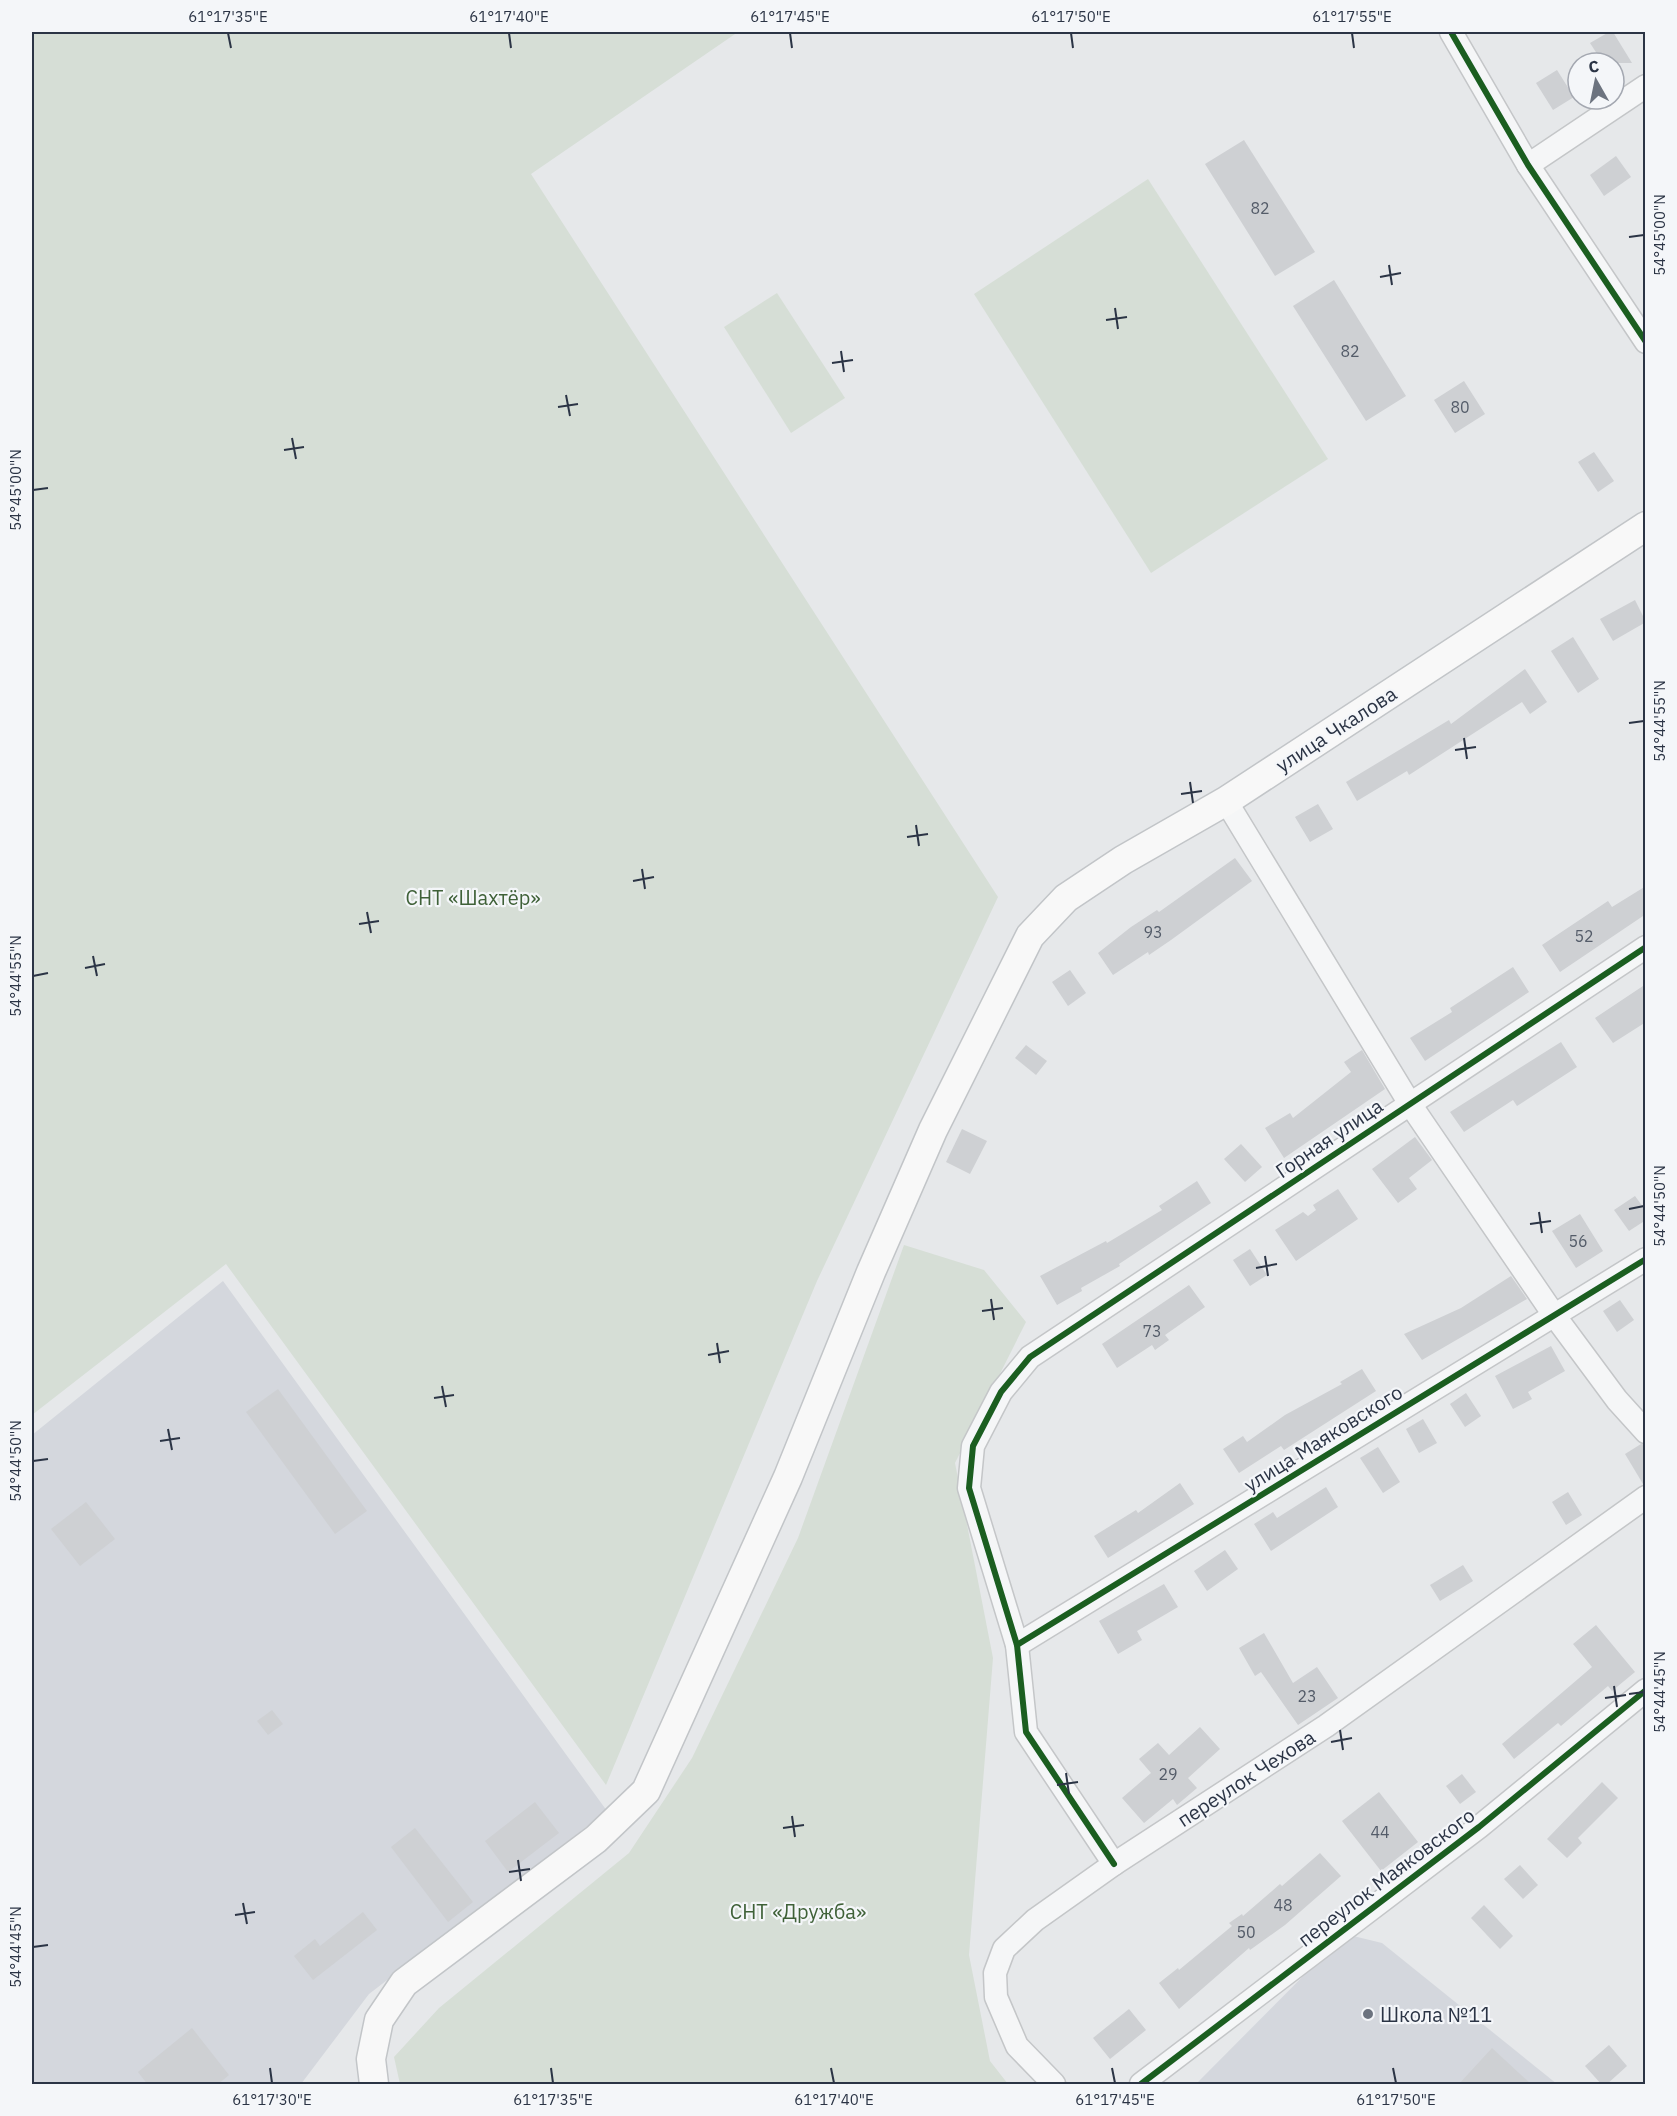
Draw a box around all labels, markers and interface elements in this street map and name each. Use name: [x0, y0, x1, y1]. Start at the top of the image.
text: 61°17'35"E: [188, 7, 268, 26]
text: 61°17'40"E: [469, 7, 549, 26]
text: 61°17'45"E: [750, 7, 830, 26]
text: 61°17'50"E: [1031, 7, 1111, 26]
text: 61°17'55"E: [1312, 7, 1392, 26]
north arrow: [1566, 51, 1626, 111]
text: С: [1587, 55, 1600, 77]
text: 54°45'00"N: [1650, 194, 1669, 276]
house number: 82: [1250, 198, 1270, 218]
house number: 82: [1340, 341, 1360, 361]
house number: 80: [1450, 397, 1470, 417]
text: 54°45'00"N: [6, 449, 25, 531]
street label: улица Чкалова: [1270, 680, 1402, 778]
text: 54°44'55"N: [1650, 680, 1669, 762]
park label: СНТ «Шахтёр»: [405, 884, 541, 911]
house number: 93: [1143, 922, 1163, 942]
house number: 52: [1574, 926, 1594, 946]
text: 54°44'55"N: [6, 935, 25, 1017]
street label: Горная улица: [1270, 1092, 1388, 1184]
text: 54°44'50"N: [1650, 1165, 1669, 1247]
house number: 56: [1568, 1231, 1588, 1251]
house number: 73: [1142, 1321, 1162, 1341]
street label: улица Маяковского: [1239, 1378, 1407, 1498]
text: 54°44'50"N: [6, 1420, 25, 1502]
text: 54°44'45"N: [1650, 1651, 1669, 1733]
house number: 23: [1297, 1686, 1317, 1706]
street label: переулок Чехова: [1172, 1723, 1320, 1833]
house number: 29: [1158, 1764, 1178, 1784]
street label: переулок Маяковского: [1292, 1802, 1480, 1952]
house number: 44: [1370, 1822, 1390, 1842]
house number: 48: [1273, 1895, 1293, 1915]
park label: СНТ «Дружба»: [730, 1898, 866, 1925]
text: 54°44'45"N: [6, 1906, 25, 1988]
house number: 50: [1236, 1922, 1256, 1942]
place label: Школа №11: [1380, 2001, 1492, 2028]
marker: Школа №11: [1361, 2007, 1375, 2021]
text: 61°17'30"E: [232, 2090, 312, 2109]
text: 61°17'35"E: [513, 2090, 593, 2109]
text: 61°17'40"E: [794, 2090, 874, 2109]
text: 61°17'45"E: [1075, 2090, 1155, 2109]
text: 61°17'50"E: [1356, 2090, 1436, 2109]

